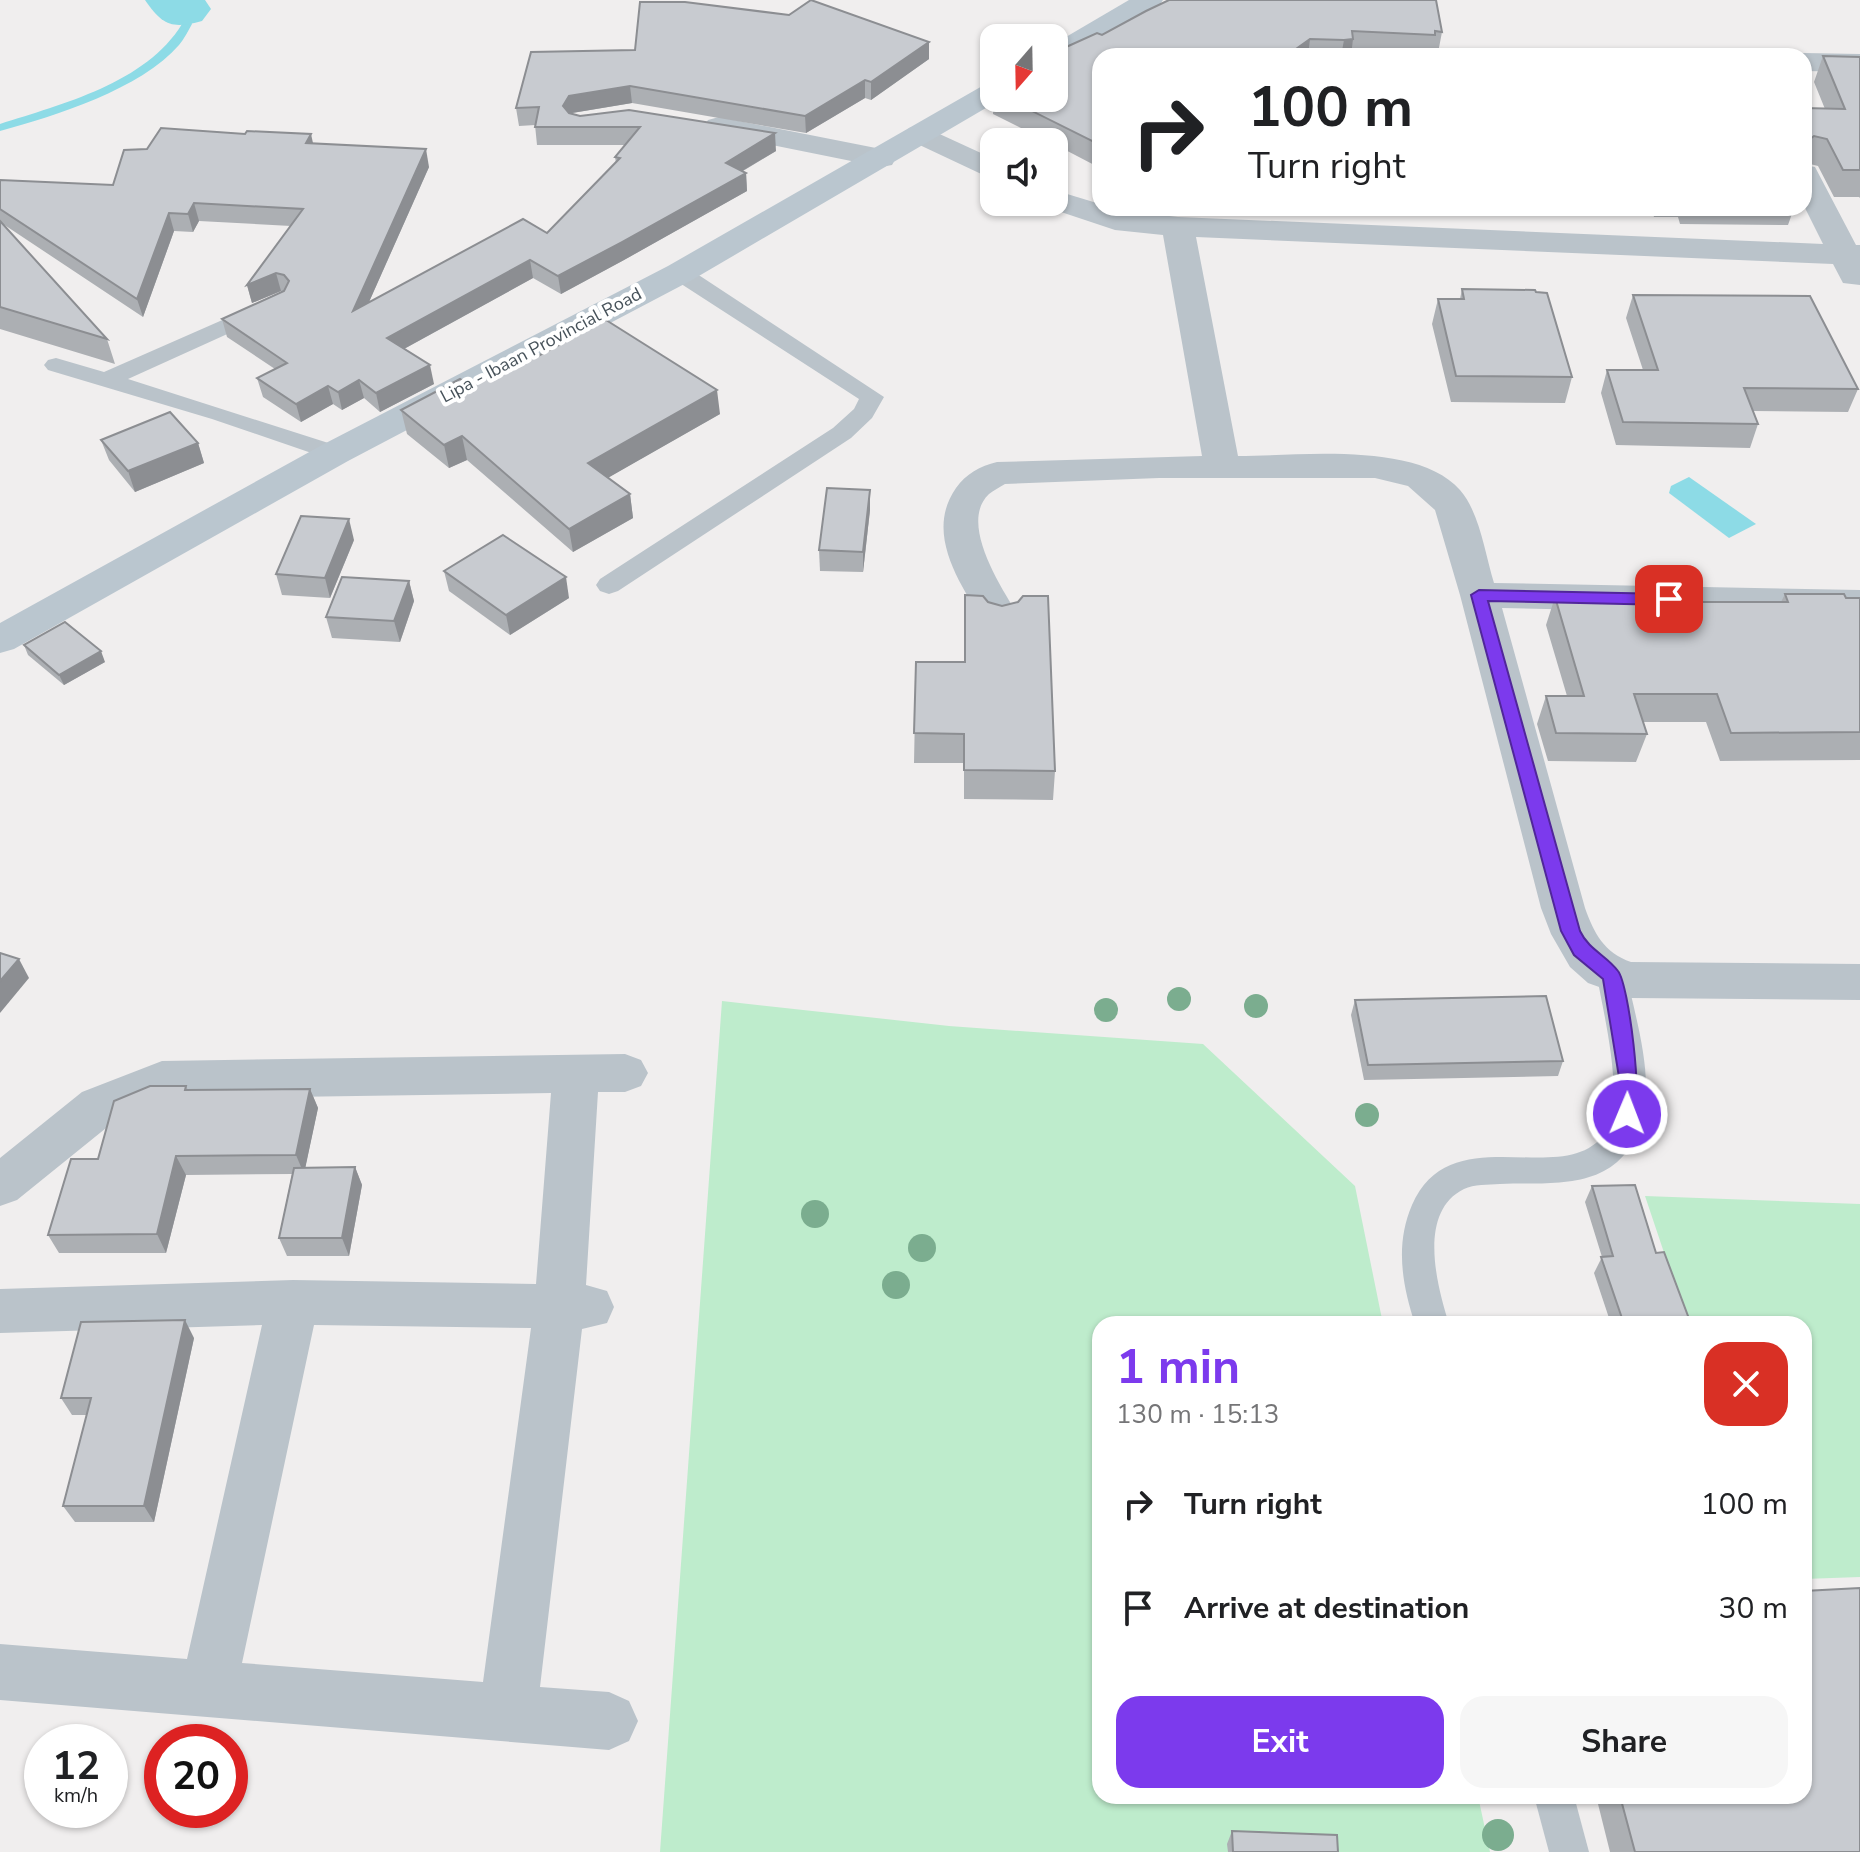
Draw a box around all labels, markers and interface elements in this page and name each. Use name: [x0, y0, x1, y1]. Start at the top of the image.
north arrow: [980, 24, 1068, 112]
map controls: [980, 24, 1068, 216]
text: 100 m: [1248, 69, 1413, 146]
icon: right: [1116, 80, 1220, 184]
button: sound: [980, 128, 1068, 216]
text: Turn right: [1248, 142, 1405, 191]
street label: Lipa - Ibaan Provincial Road: [436, 282, 646, 408]
pin: [1635, 565, 1703, 633]
icon: arrive: [1647, 577, 1691, 621]
position arrow: [1585, 1072, 1669, 1156]
text: 1 min: [1116, 1334, 1240, 1400]
button: close: [1704, 1342, 1788, 1426]
text: 130 m · 15:13: [1116, 1397, 1279, 1432]
icon: right: [1116, 1482, 1160, 1526]
text: Turn right: [1184, 1484, 1322, 1525]
text: 100 m: [1701, 1484, 1788, 1525]
icon: arrive: [1116, 1586, 1160, 1630]
text: Arrive at destination: [1184, 1588, 1469, 1629]
text: 30 m: [1719, 1588, 1788, 1629]
button: Exit: [1116, 1696, 1444, 1788]
button: Share: [1460, 1696, 1788, 1788]
speed limit sign: 20: [144, 1724, 248, 1828]
text: 12: [52, 1739, 100, 1793]
text: km/h: [54, 1782, 98, 1809]

